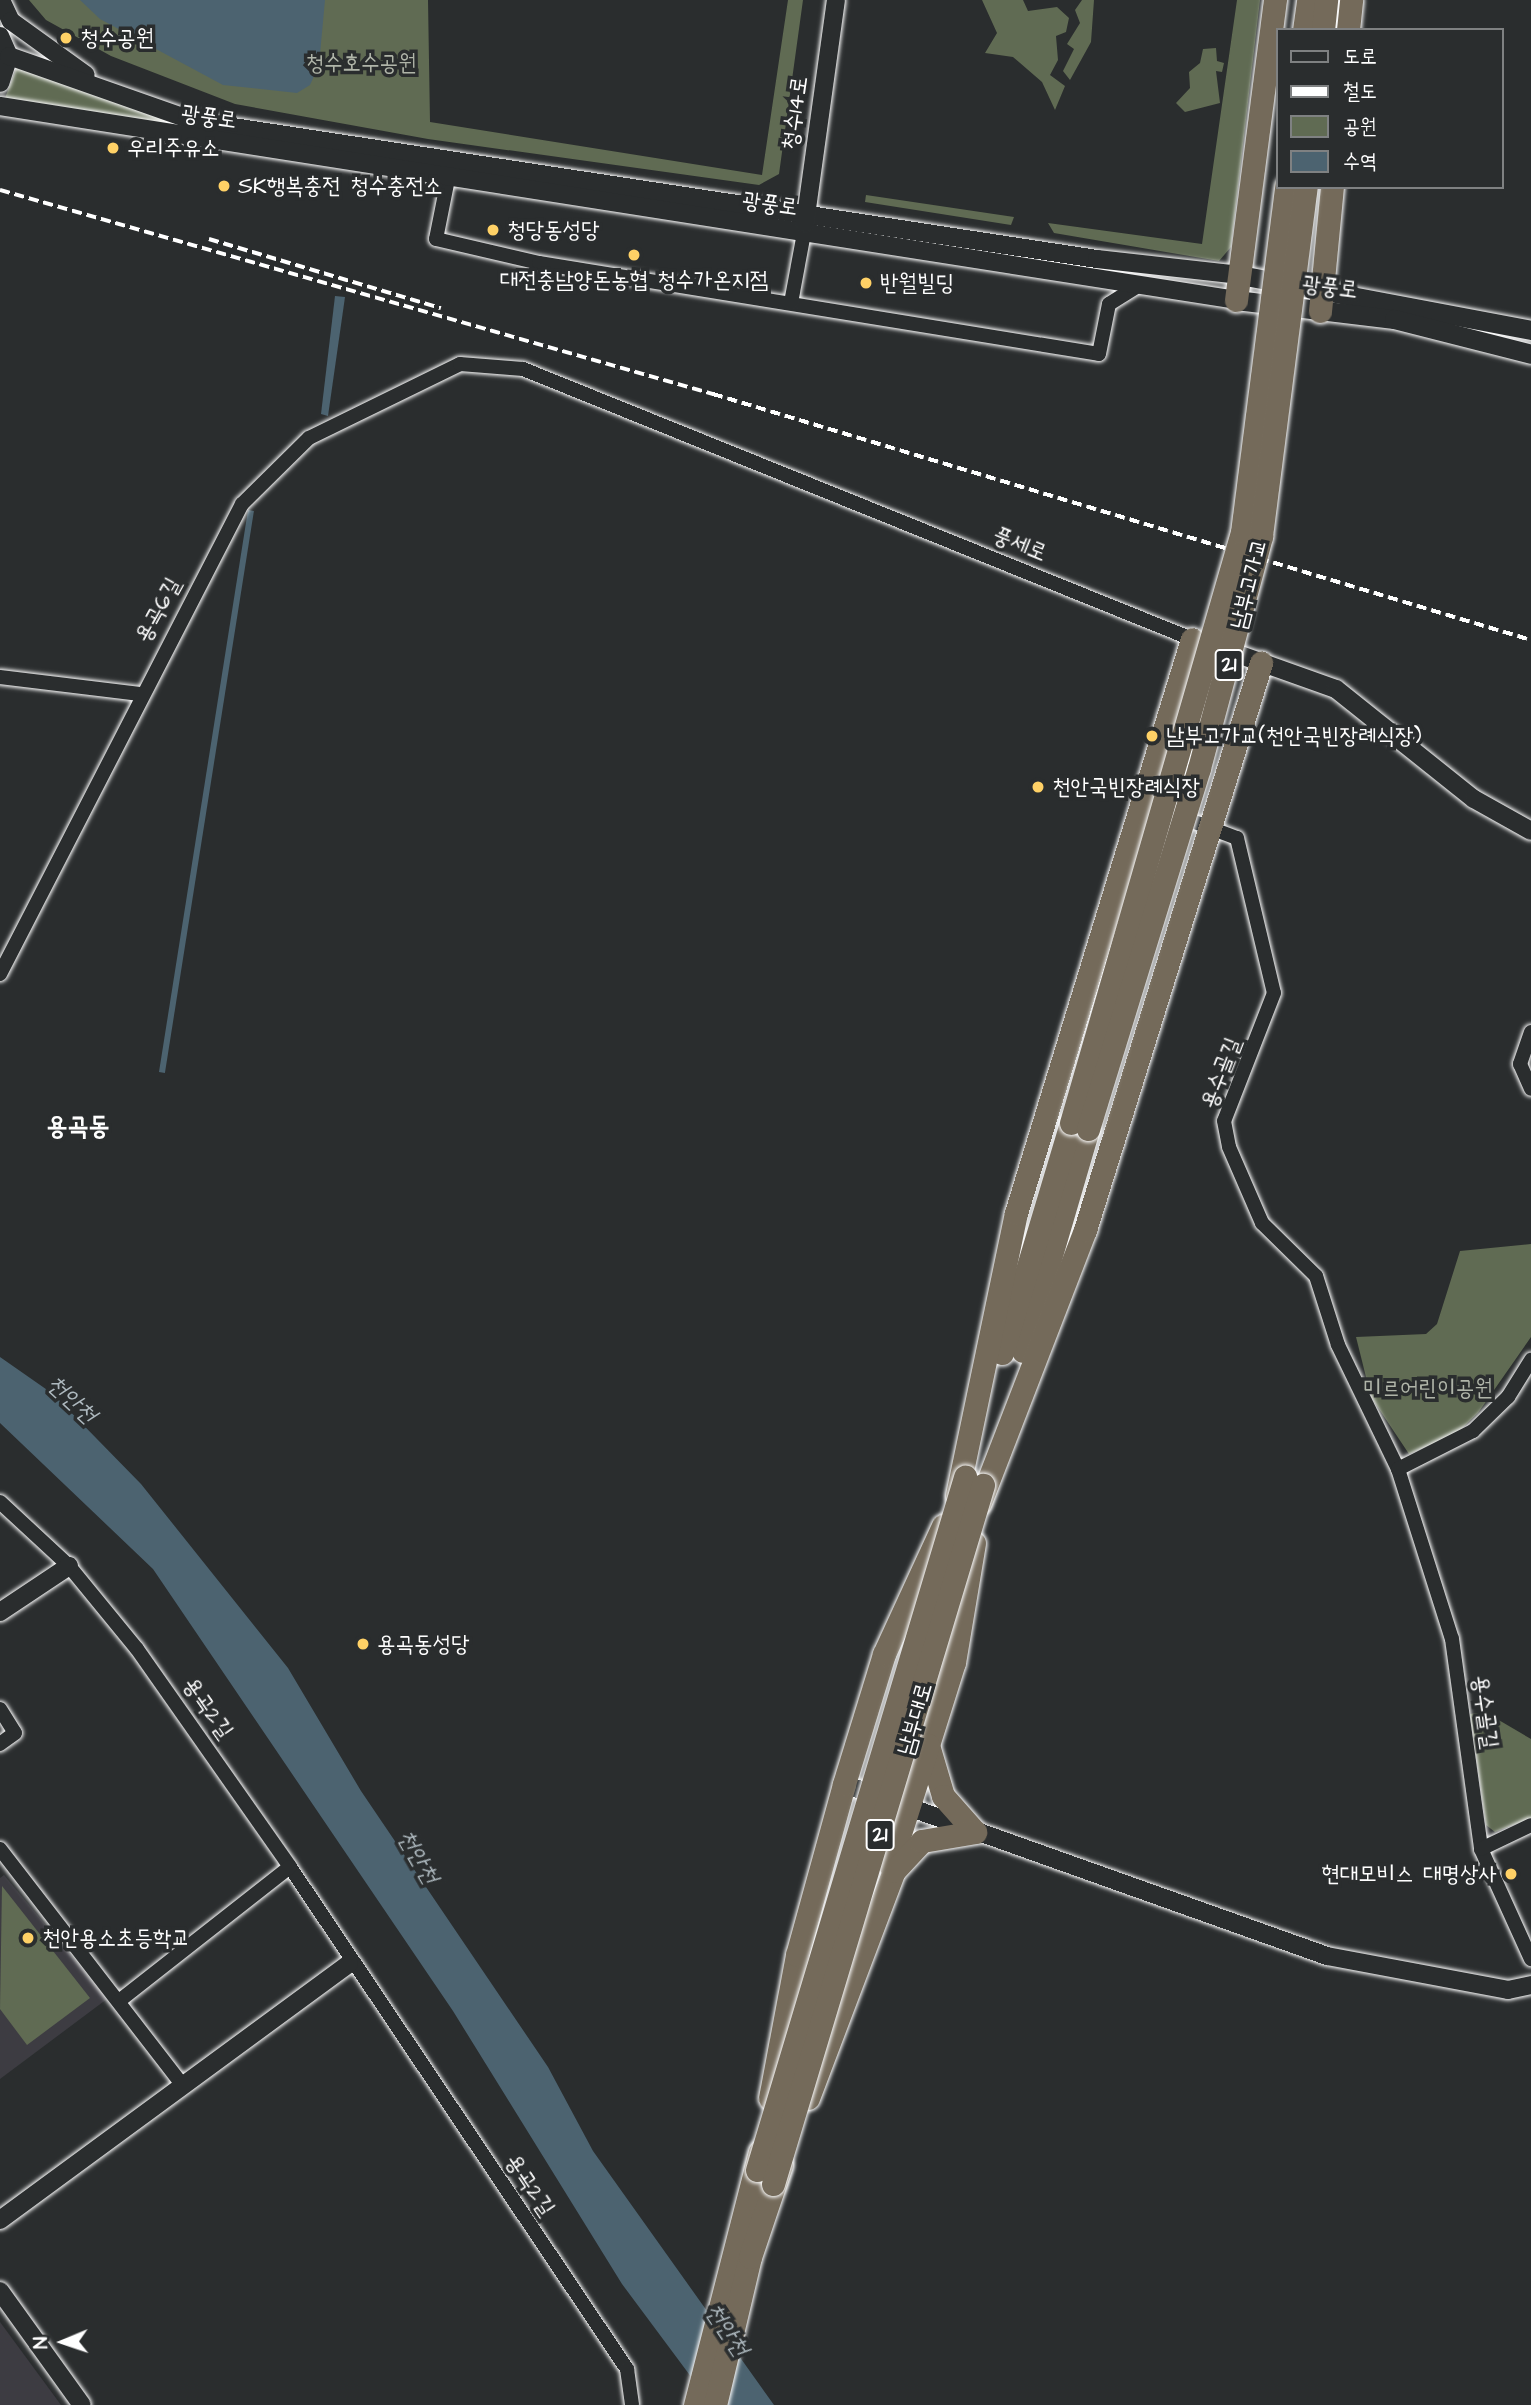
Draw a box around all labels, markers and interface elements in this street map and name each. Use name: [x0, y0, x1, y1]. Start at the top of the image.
place label: 청수공원: [80, 24, 154, 52]
legend: [1276, 28, 1503, 189]
marker: 청수공원: [58, 30, 74, 46]
text: 도로: [1343, 42, 1377, 71]
park label: 청수호수공원: [305, 49, 417, 77]
street label: 청수14로: [776, 74, 814, 152]
text: 철도: [1343, 77, 1377, 106]
street label: 광풍로: [180, 99, 238, 135]
text: 공원: [1343, 112, 1377, 141]
place label: 우리주유소: [127, 134, 220, 162]
marker: 우리주유소: [105, 140, 121, 156]
text: 수역: [1343, 147, 1377, 176]
place label: SK행복충전 청수충전소: [238, 172, 442, 200]
marker: SK행복충전 청수충전소: [216, 178, 232, 194]
street label: 광풍로: [741, 186, 799, 222]
place label: 청당동성당: [507, 216, 600, 244]
marker: 청당동성당: [485, 222, 501, 238]
marker: 대전충남양돈농협 청수가온지점: [626, 247, 642, 263]
place label: 대전충남양돈농협 청수가온지점: [500, 266, 768, 294]
place label: 반월빌딩: [880, 269, 954, 297]
street label: 광풍로: [1301, 270, 1359, 304]
marker: 반월빌딩: [858, 275, 874, 291]
street label: 풍세로: [989, 521, 1051, 567]
street label: 남부고가교: [1224, 536, 1274, 632]
street label: 용곡6길: [129, 573, 187, 647]
road number: 21: [1213, 648, 1245, 682]
place label: 남부고가교(천안국빈장례식장): [1166, 722, 1422, 750]
marker: 남부고가교(천안국빈장례식장): [1144, 728, 1160, 744]
place label: 천안국빈장례식장: [1052, 773, 1200, 801]
marker: 천안국빈장례식장: [1030, 779, 1046, 795]
street label: 용수골길: [1195, 1033, 1247, 1113]
district label: 용곡동: [47, 1111, 109, 1143]
water label: 천안천: [40, 1370, 102, 1430]
park label: 미르어린이공원: [1363, 1374, 1493, 1402]
place label: 용곡동성당: [377, 1630, 470, 1658]
marker: 용곡동성당: [355, 1636, 371, 1652]
street label: 용곡2길: [177, 1672, 239, 1744]
street label: 용수골길: [1466, 1673, 1504, 1751]
street label: 남부대로: [892, 1680, 938, 1758]
road number: 21: [864, 1818, 896, 1853]
water label: 천안천: [390, 1825, 444, 1889]
place label: 현대모비스 대명상사: [1321, 1860, 1497, 1888]
marker: 현대모비스 대명상사: [1503, 1866, 1519, 1882]
place label: 천안용소초등학교: [42, 1924, 190, 1952]
marker: 천안용소초등학교: [20, 1930, 36, 1946]
street label: 용곡2길: [499, 2149, 561, 2221]
water label: 천안천: [698, 2298, 754, 2362]
north arrow: [28, 2307, 98, 2377]
text: N: [28, 2336, 55, 2349]

